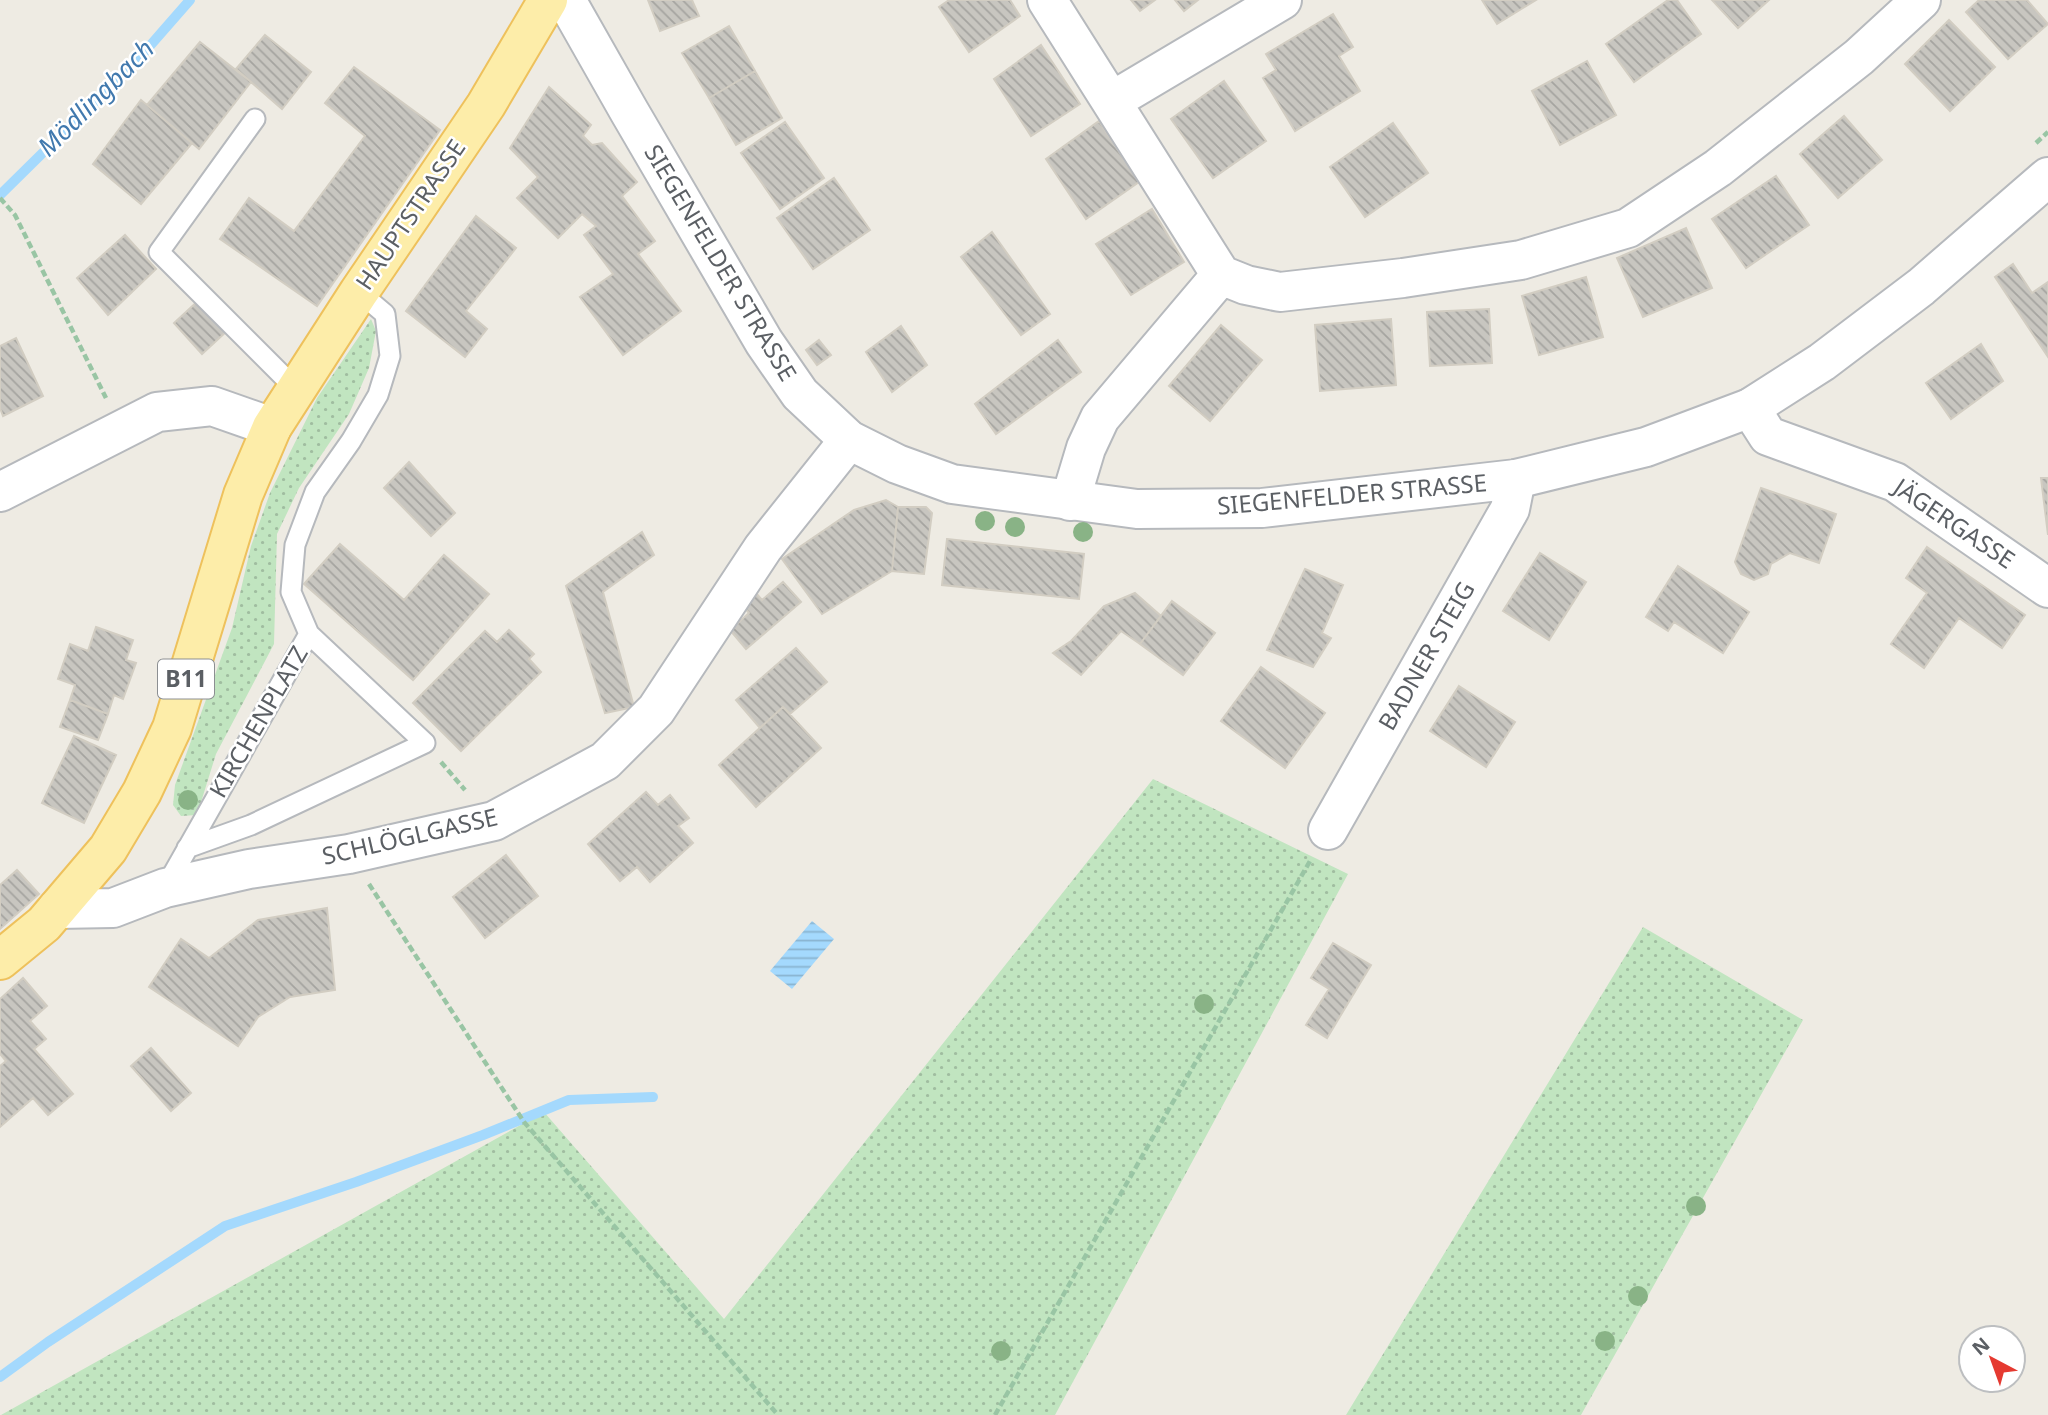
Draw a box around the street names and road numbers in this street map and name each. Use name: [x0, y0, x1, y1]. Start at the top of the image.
street label: HAUPTSTRASSE: [347, 132, 472, 296]
street label: SIEGENFELDER STRASSE: [637, 138, 805, 387]
street label: SIEGENFELDER STRASSE: [1216, 465, 1488, 522]
street label: JÄGERGASSE: [1886, 469, 2022, 575]
street label: BADNER STEIG: [1370, 575, 1482, 736]
street label: KIRCHENPLATZ: [201, 639, 315, 803]
road number: B11: [158, 660, 214, 698]
street label: SCHLÖGLGASSE: [319, 799, 501, 872]

